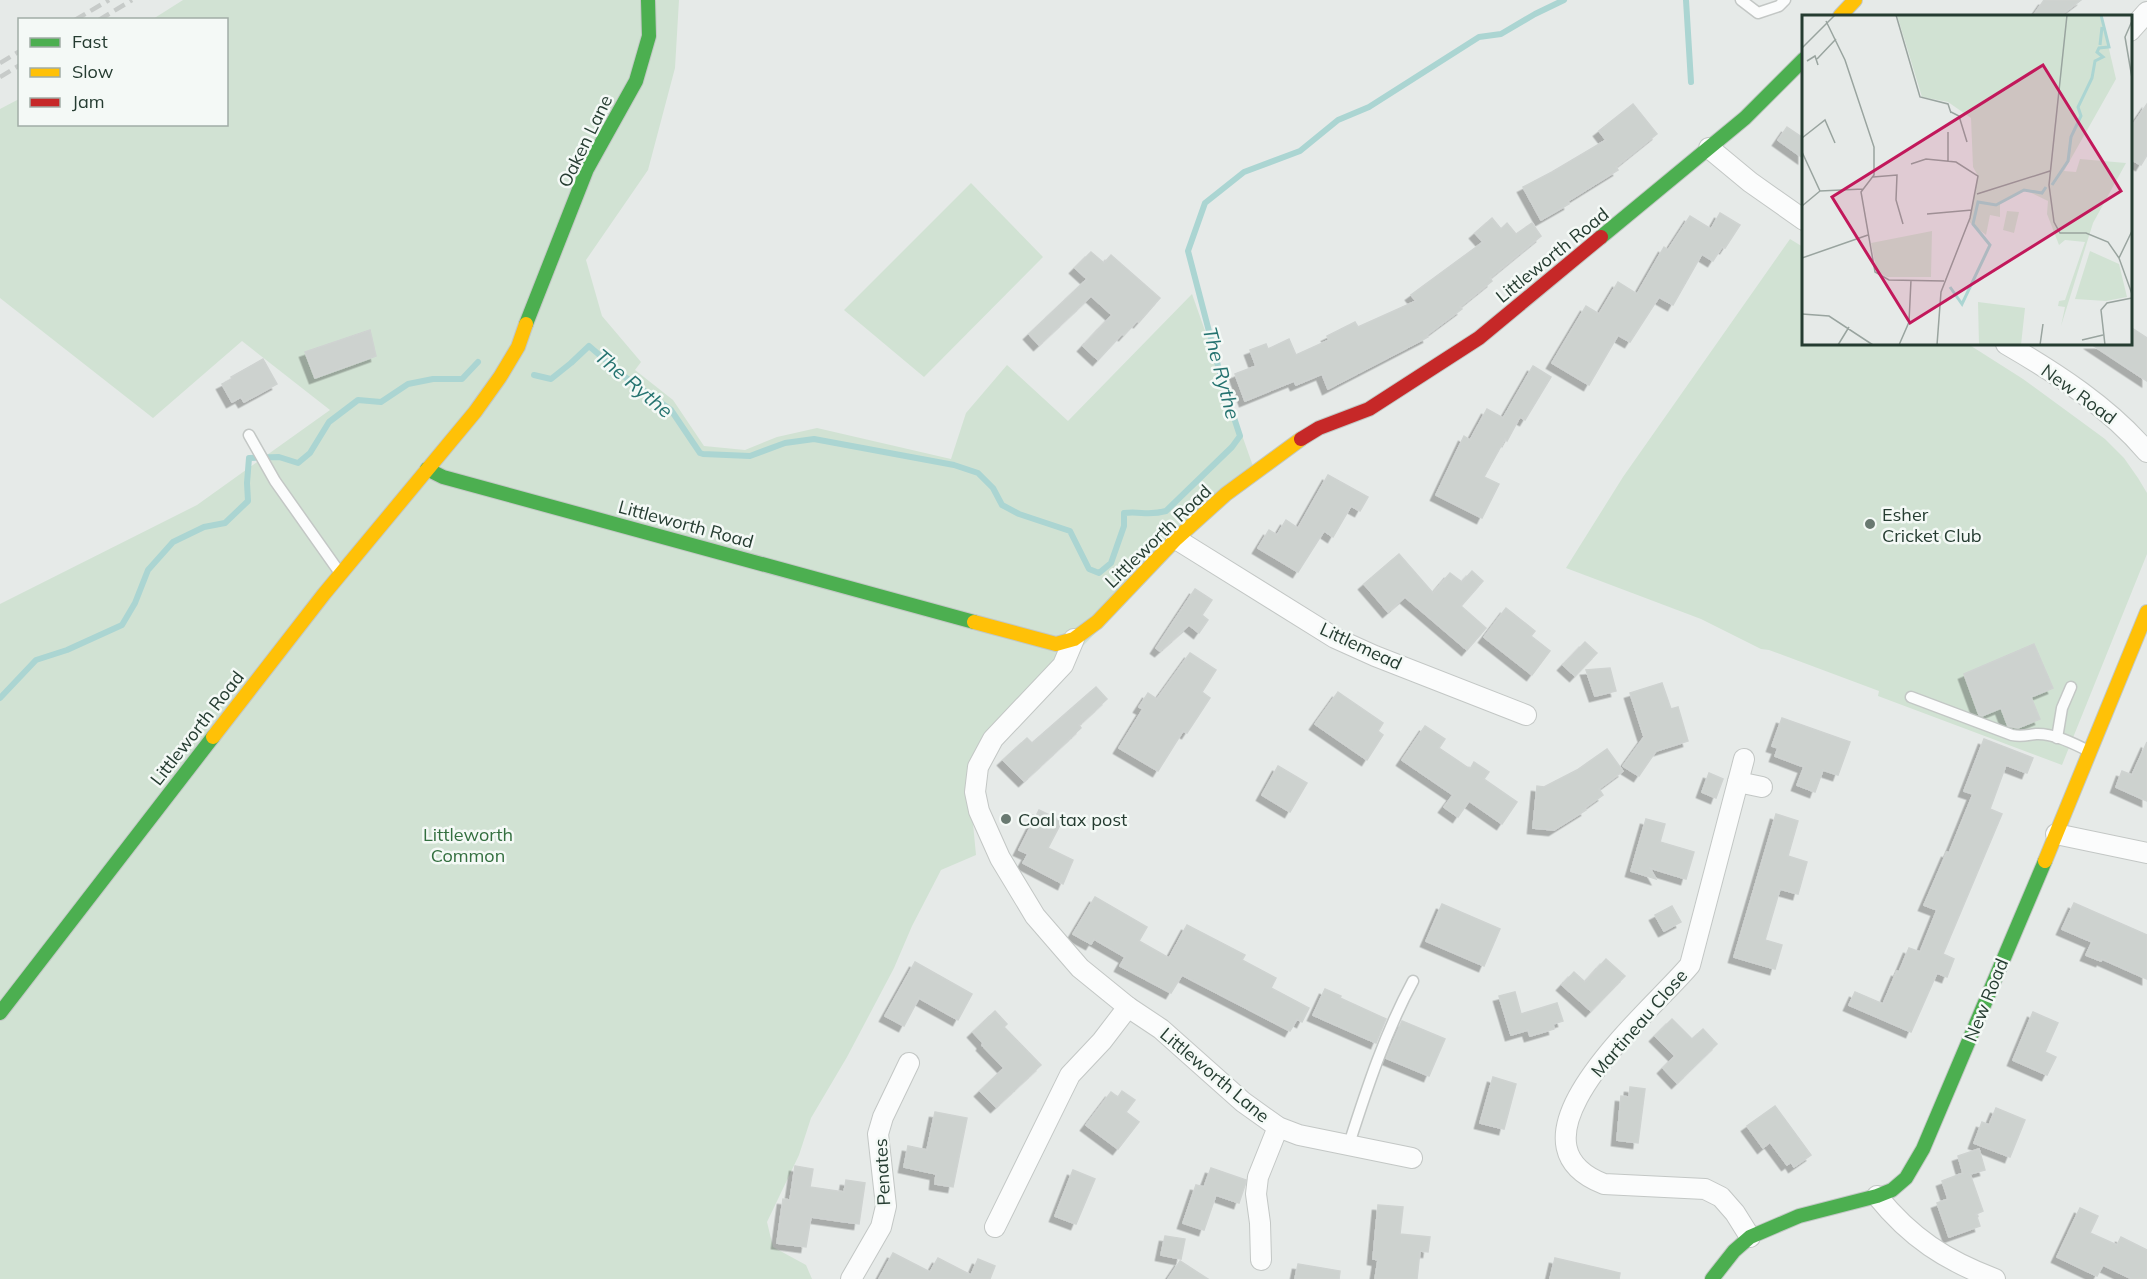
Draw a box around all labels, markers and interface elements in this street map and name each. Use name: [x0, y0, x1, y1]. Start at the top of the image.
inset map: [1802, 15, 2132, 345]
legend: [18, 18, 228, 126]
text: Fast: [72, 30, 108, 53]
text: Slow: [72, 60, 114, 83]
text: Jam: [72, 90, 105, 113]
street label: Oaken Lane: [553, 91, 617, 191]
street label: Littleworth Road: [1491, 202, 1613, 308]
water label: The Rythe: [1198, 324, 1246, 422]
water label: The Rythe: [590, 343, 678, 423]
street label: New Road: [2037, 359, 2121, 429]
street label: Littleworth Road: [1100, 479, 1216, 593]
street label: Littleworth Road: [616, 495, 756, 553]
place label: Esher Cricket Club: [1882, 503, 1982, 547]
marker: Esher Cricket Club: [1863, 517, 1877, 531]
street label: Littlemead: [1316, 617, 1406, 675]
street label: Littleworth Road: [145, 666, 249, 790]
place label: Coal tax post: [1018, 808, 1127, 831]
marker: Coal tax post: [999, 812, 1013, 826]
park label: Littleworth Common: [423, 823, 513, 867]
street label: New Road: [1959, 955, 2013, 1045]
street label: Martineau Close: [1586, 964, 1692, 1082]
street label: Littleworth Lane: [1156, 1023, 1274, 1127]
street label: Penates: [869, 1138, 895, 1206]

